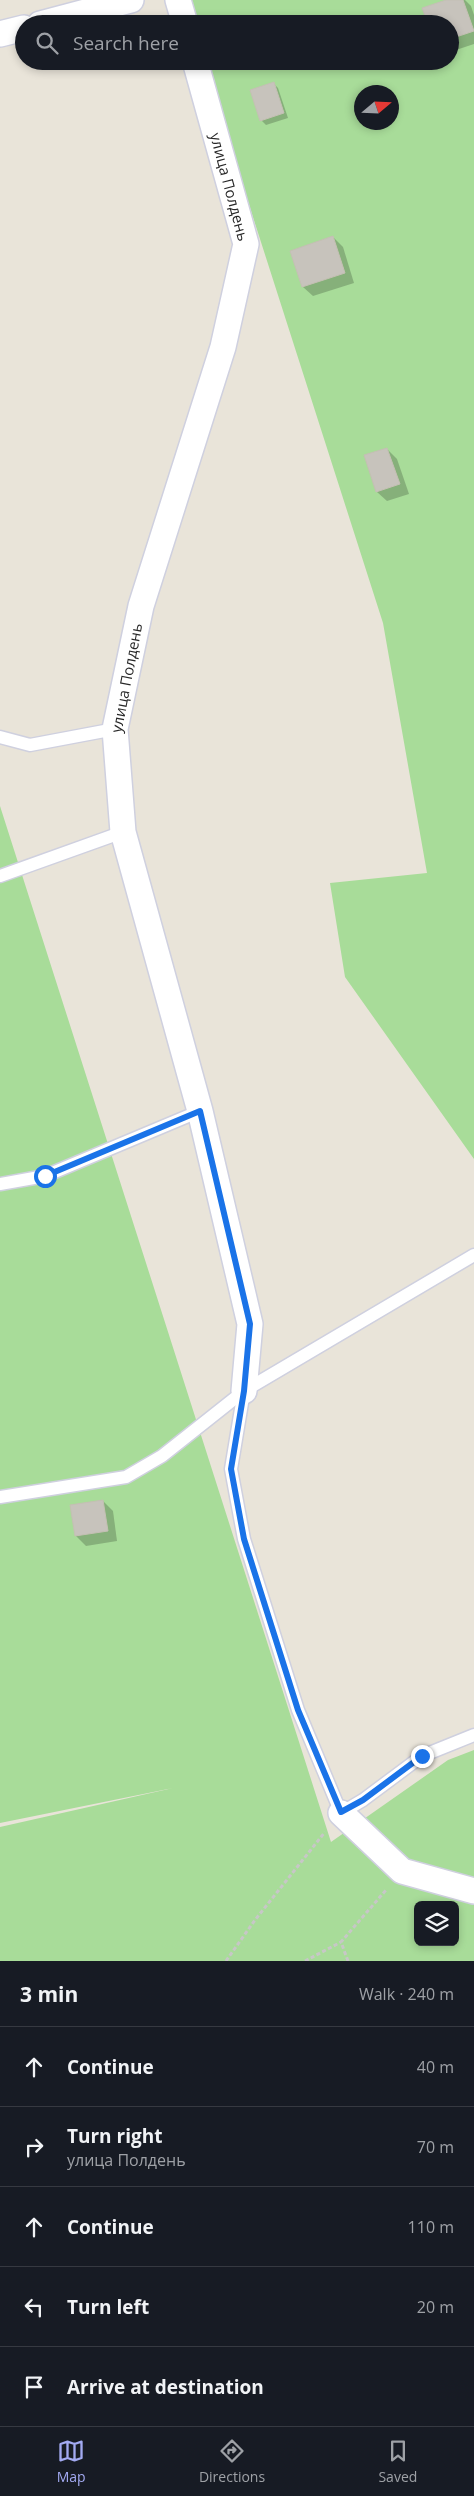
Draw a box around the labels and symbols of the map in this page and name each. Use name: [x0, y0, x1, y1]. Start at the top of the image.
north arrow: [354, 85, 399, 130]
street label: улица Полдень: [206, 130, 254, 243]
street label: улица Полдень: [106, 621, 146, 734]
route start: [34, 1165, 57, 1188]
route end: [411, 1745, 434, 1768]

